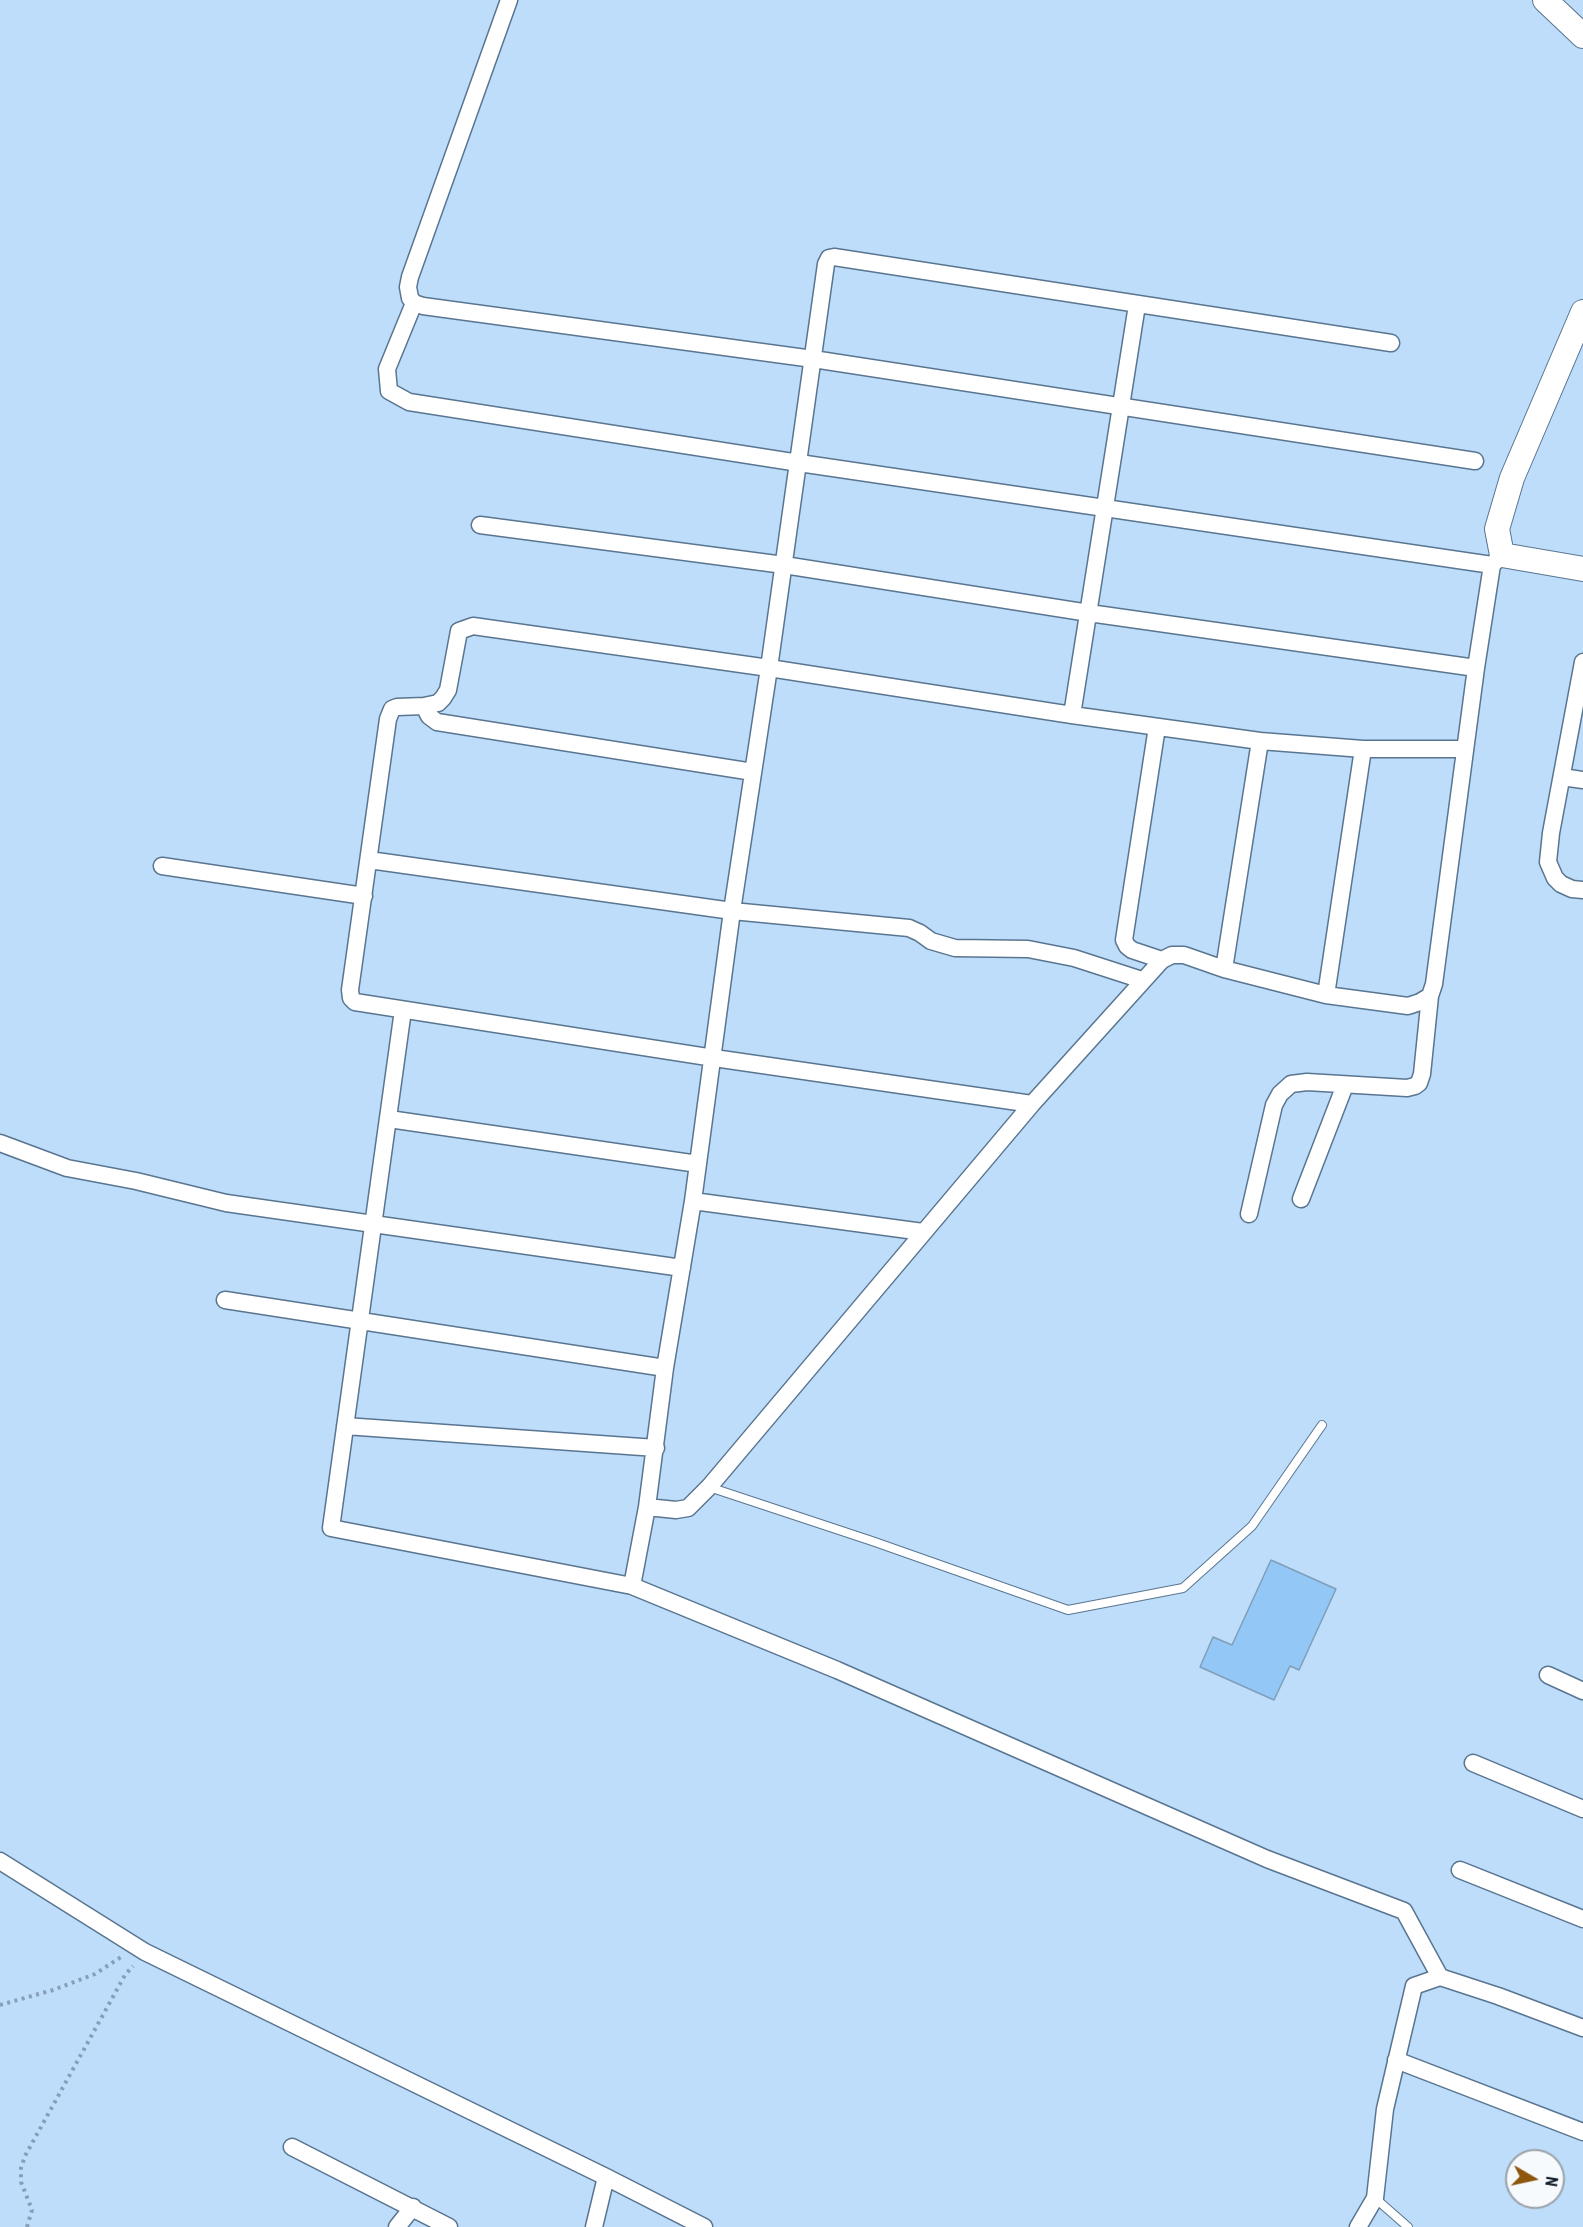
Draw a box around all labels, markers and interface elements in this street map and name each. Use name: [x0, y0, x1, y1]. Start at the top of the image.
north arrow: [1505, 2149, 1565, 2209]
text: N: [1541, 2175, 1561, 2188]

